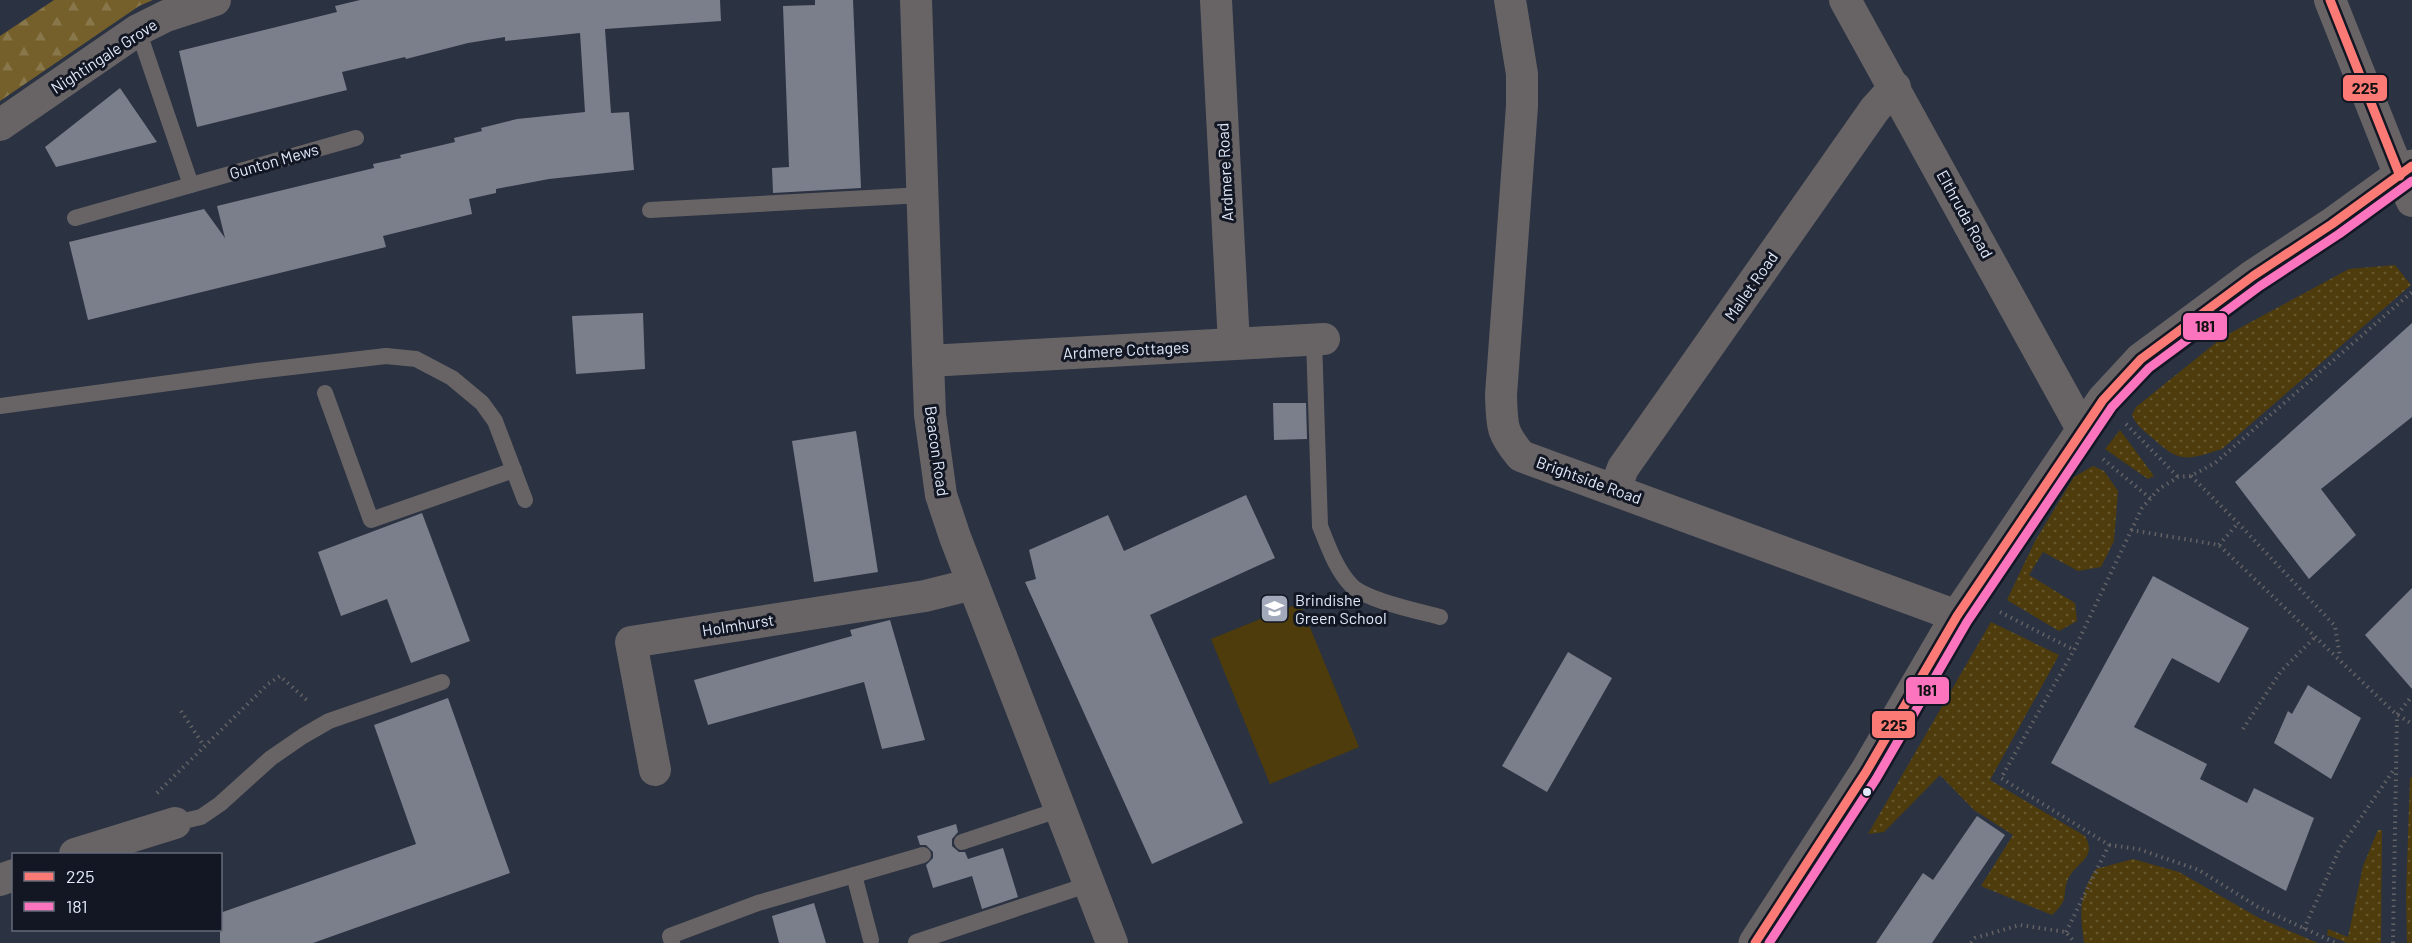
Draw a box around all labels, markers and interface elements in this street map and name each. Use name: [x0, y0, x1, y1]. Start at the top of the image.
street label: Nightingale Grove: [47, 14, 160, 97]
line badge: 225: [2342, 74, 2388, 102]
text: 225: [2352, 78, 2379, 97]
street label: Ardmere Road: [1212, 122, 1237, 222]
street label: Gunton Mews: [227, 139, 321, 182]
street label: Elthruda Road: [1933, 166, 1997, 261]
street label: Mallet Road: [1720, 248, 1781, 324]
line badge: 181: [2182, 312, 2228, 341]
text: 181: [2195, 316, 2215, 335]
street label: Ardmere Cottages: [1063, 337, 1189, 362]
street label: Beacon Road: [922, 405, 953, 497]
street label: Brightside Road: [1534, 452, 1644, 507]
place label: Brindishe Green School: [1295, 590, 1387, 627]
school or university icon: Brindishe Green School: [1258, 593, 1290, 625]
street label: Holmhurst: [701, 609, 775, 640]
line badge: 181: [1905, 676, 1950, 705]
text: 181: [1917, 680, 1937, 699]
line badge: 225: [1871, 710, 1916, 739]
text: 225: [1881, 715, 1908, 734]
unlabelled marker: [1861, 786, 1873, 798]
legend: [12, 853, 222, 931]
text: 225: [66, 865, 95, 887]
text: 181: [66, 895, 87, 917]

